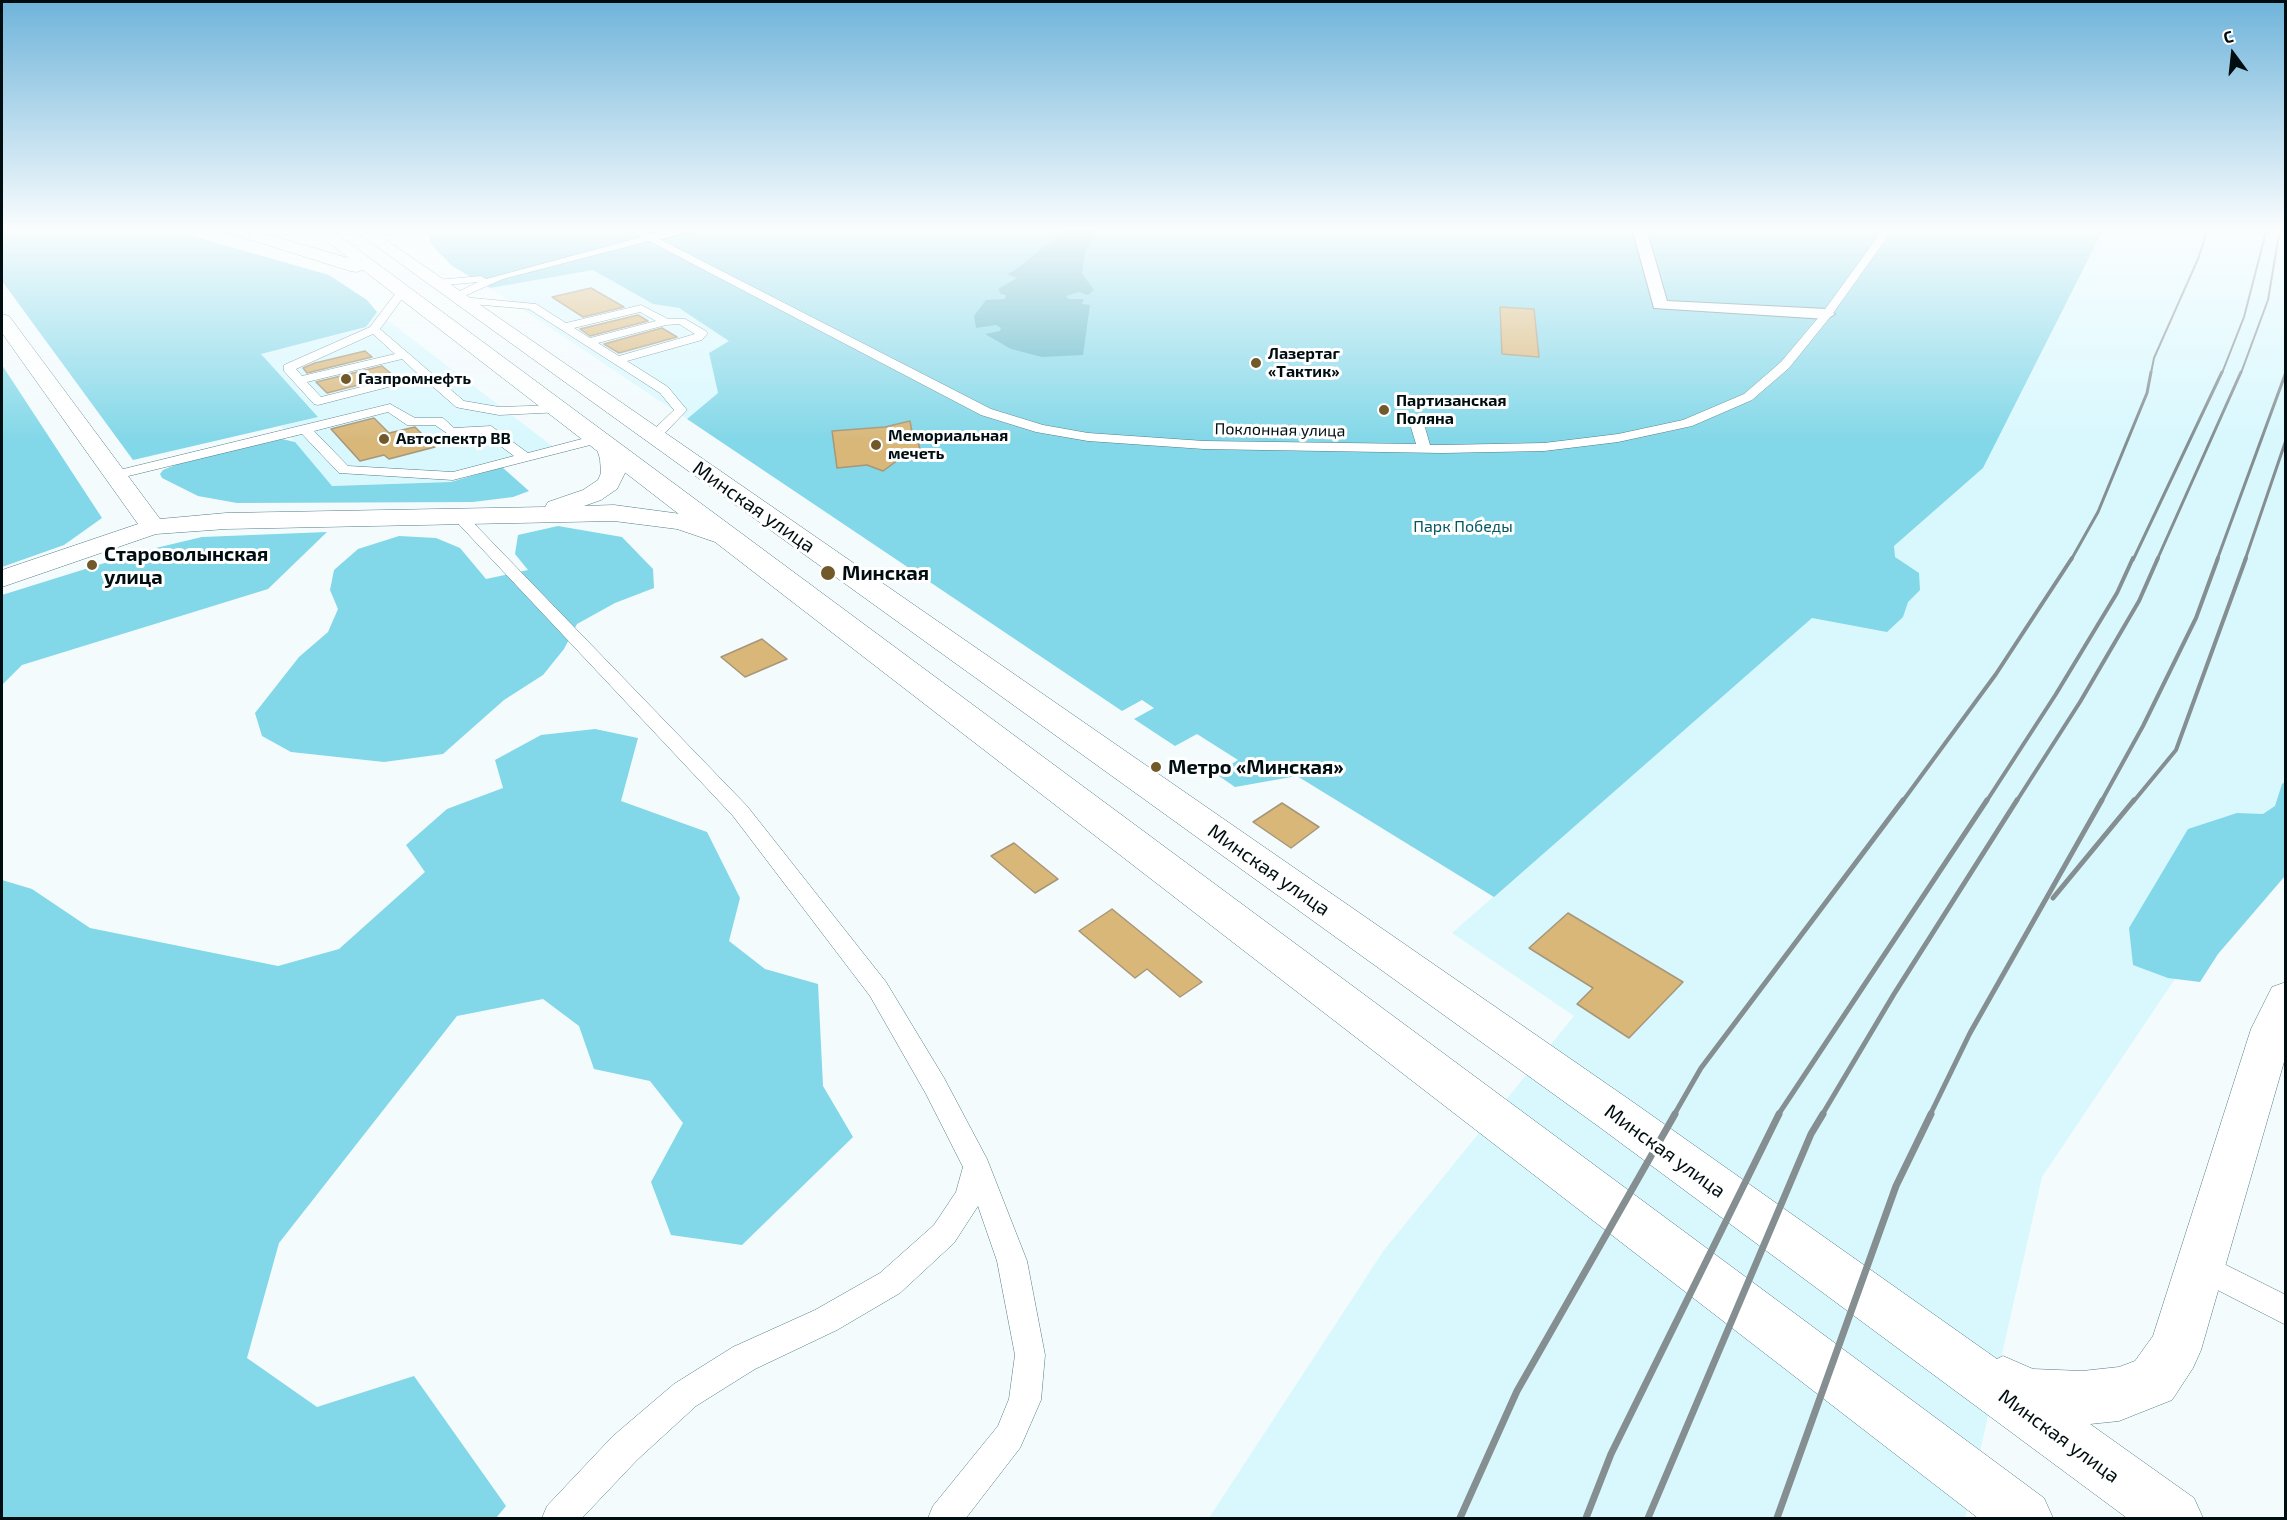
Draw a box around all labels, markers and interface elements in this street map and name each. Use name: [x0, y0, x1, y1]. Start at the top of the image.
north arrow: [2203, 24, 2263, 84]
text: С: [2221, 26, 2235, 47]
place label: Лазертаг «Тактик»: [1268, 344, 1340, 382]
marker: Лазертаг «Тактик»: [1249, 356, 1263, 370]
place label: Газпромнефть: [358, 369, 471, 389]
marker: Газпромнефть: [339, 372, 353, 386]
place label: Партизанская Поляна: [1396, 391, 1506, 429]
marker: Партизанская Поляна: [1377, 403, 1391, 417]
street label: Поклонная улица: [1214, 419, 1346, 441]
place label: Мемориальная мечеть: [888, 426, 1008, 464]
place label: Автоспектр ВВ: [396, 429, 511, 449]
marker: Автоспектр ВВ: [377, 432, 391, 446]
marker: Мемориальная мечеть: [869, 438, 883, 452]
street label: Минская улица: [688, 456, 820, 558]
park label: Парк Победы: [1413, 517, 1513, 537]
place label: Староволынская улица: [104, 542, 268, 589]
marker: Староволынская улица: [85, 558, 99, 572]
place label: Минская: [842, 561, 929, 585]
marker: Минская: [819, 564, 837, 582]
place label: Метро «Минская»: [1168, 755, 1344, 779]
marker: Метро «Минская»: [1149, 760, 1163, 774]
street label: Минская улица: [1203, 819, 1335, 921]
street label: Минская улица: [1600, 1099, 1730, 1203]
street label: Минская улица: [1994, 1384, 2124, 1488]

